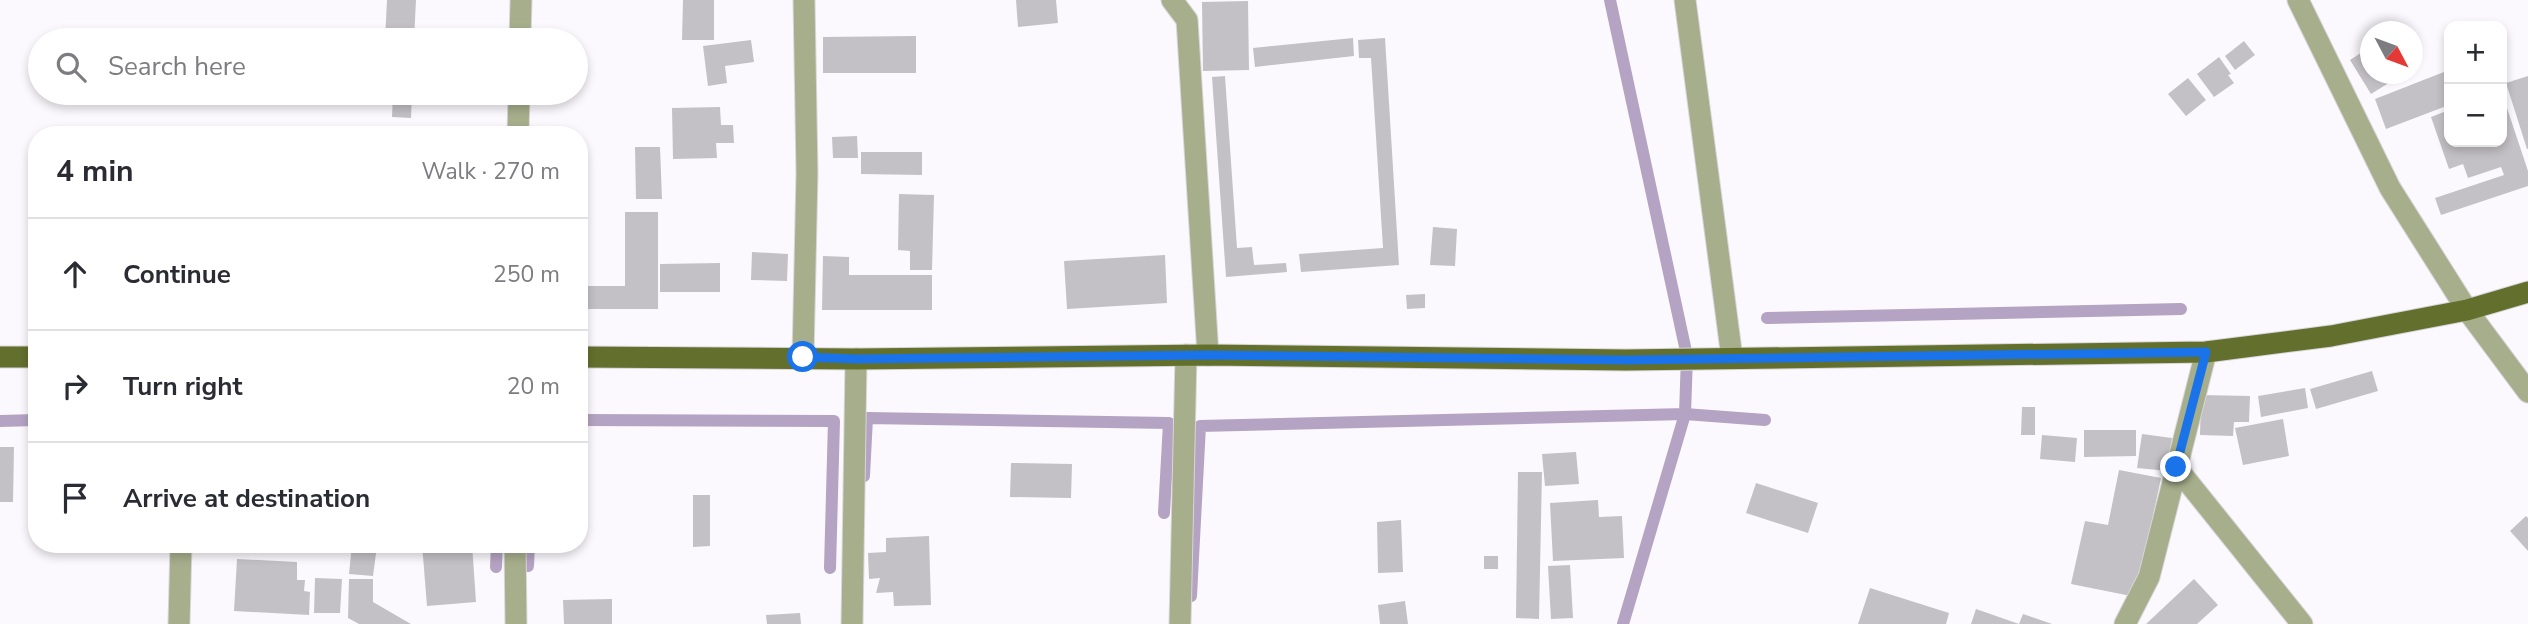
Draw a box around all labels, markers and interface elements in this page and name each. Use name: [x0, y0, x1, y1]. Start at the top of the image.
north arrow: [2360, 21, 2423, 84]
map controls: [2444, 21, 2507, 147]
button: +: [2444, 21, 2507, 84]
search box: [28, 28, 588, 105]
icon: search: [52, 48, 90, 86]
text: Search here: [108, 49, 246, 84]
button: −: [2444, 84, 2507, 147]
text: 4 min: [56, 151, 134, 192]
text: Walk · 270 m: [421, 156, 560, 187]
icon: ahead: [56, 255, 94, 293]
text: Continue: [123, 257, 231, 292]
text: 250 m: [493, 259, 560, 290]
route start: [787, 341, 818, 372]
icon: right: [56, 367, 94, 405]
text: Turn right: [123, 369, 242, 404]
text: 20 m: [507, 371, 560, 402]
route end: [2160, 451, 2191, 482]
icon: arrive: [56, 479, 94, 517]
text: Arrive at destination: [123, 481, 370, 516]

